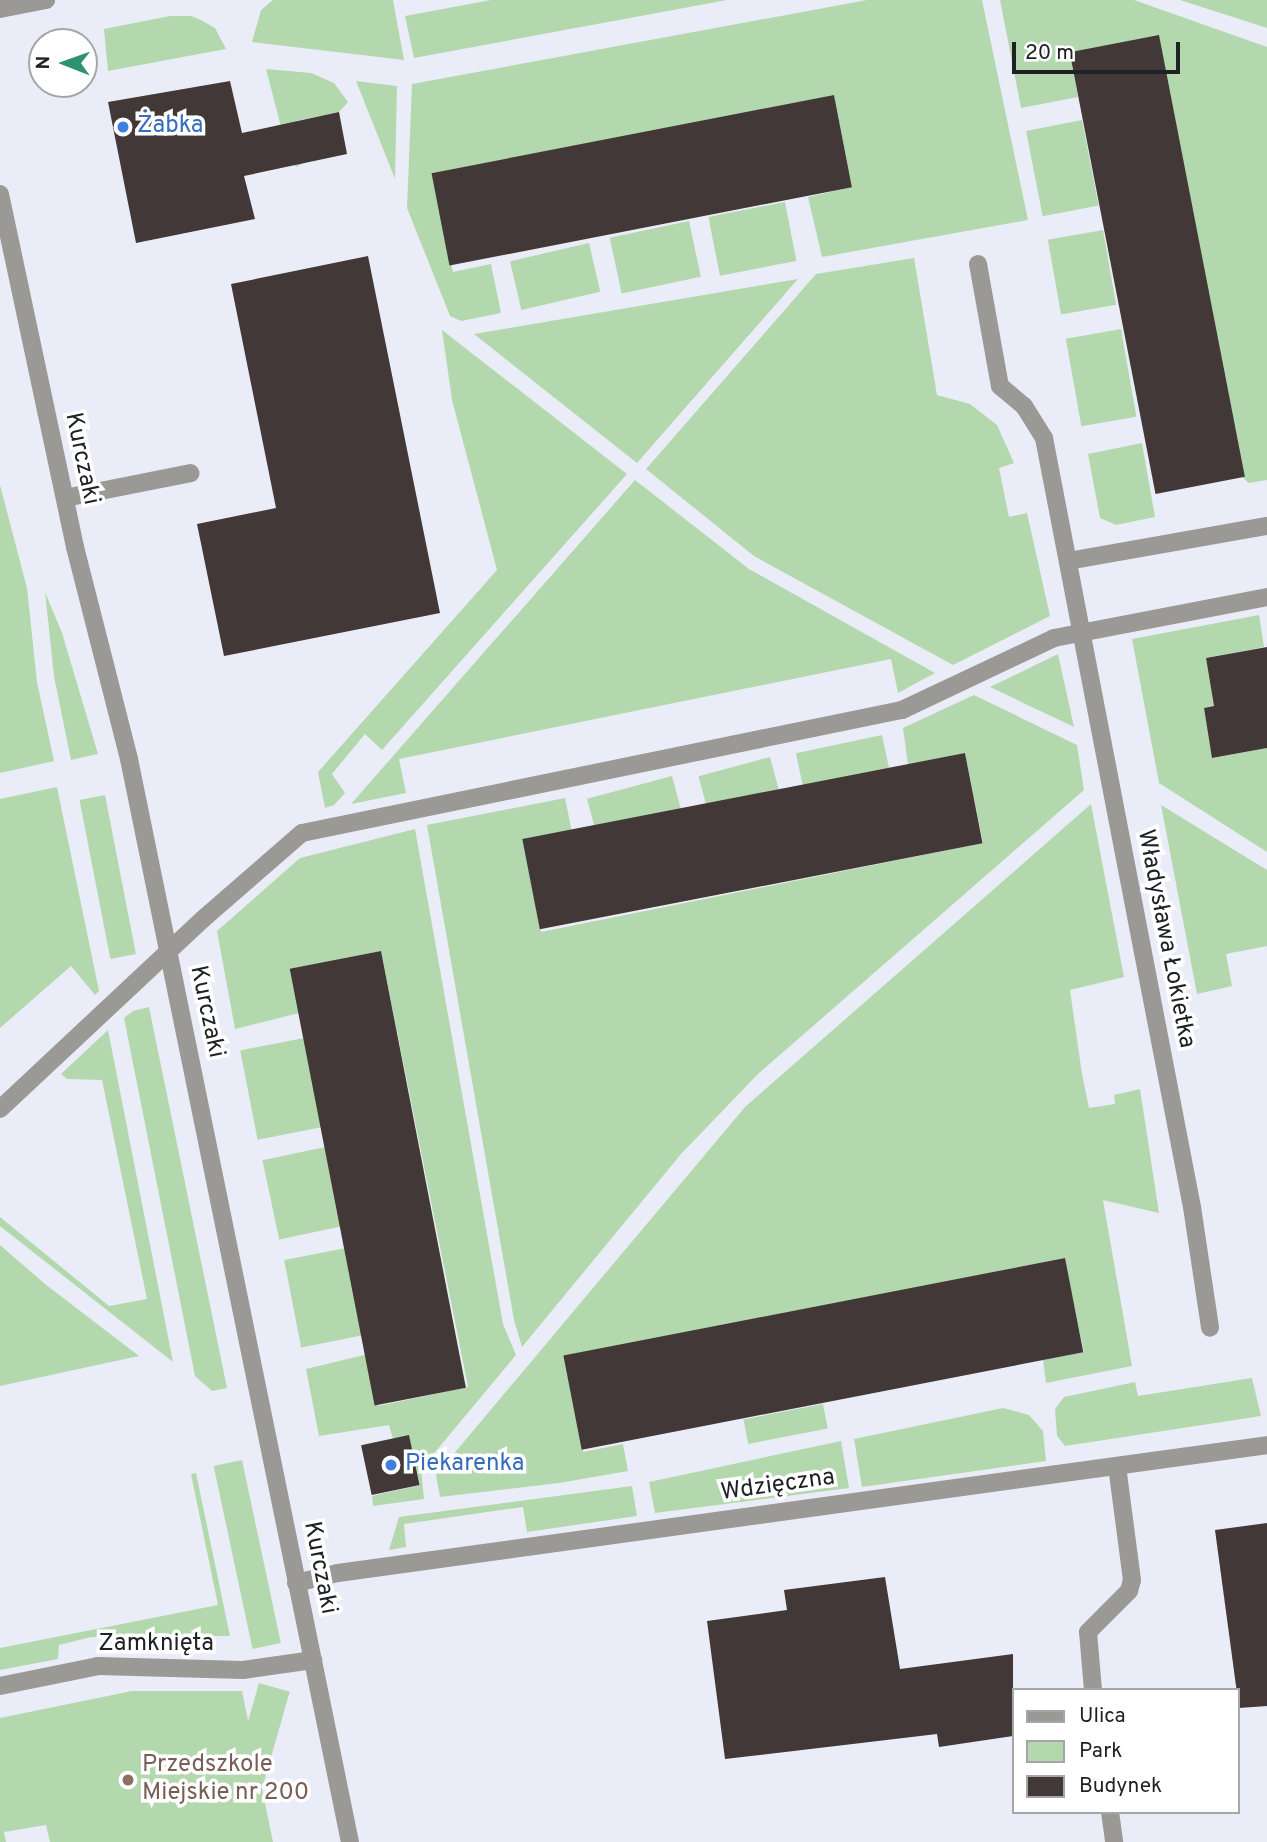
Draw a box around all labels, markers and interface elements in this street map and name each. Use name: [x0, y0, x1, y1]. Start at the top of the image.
north arrow: [28, 28, 98, 98]
scale bar: [1015, 28, 1183, 72]
text: 20 m: [1025, 40, 1074, 67]
text: N: [32, 56, 56, 70]
place label: Żabka: [137, 113, 203, 141]
marker: Żabka: [115, 119, 131, 135]
street label: Kurczaki: [57, 410, 105, 508]
street label: Władysława Łokietka: [1130, 827, 1200, 1051]
street label: Kurczaki: [182, 963, 230, 1061]
place label: Piekarenka: [405, 1451, 524, 1479]
marker: Piekarenka: [383, 1457, 399, 1473]
street label: Wdzięczna: [719, 1464, 837, 1508]
street label: Kurczaki: [296, 1519, 342, 1617]
street label: Zamknięta: [98, 1631, 214, 1659]
legend: [1012, 1688, 1239, 1814]
text: Ulica: [1079, 1703, 1126, 1730]
text: Park: [1079, 1738, 1122, 1765]
place label: Przedszkole Miejskie nr 200: [142, 1752, 309, 1808]
marker: Przedszkole Miejskie nr 200: [120, 1772, 136, 1788]
text: Budynek: [1079, 1773, 1162, 1800]

